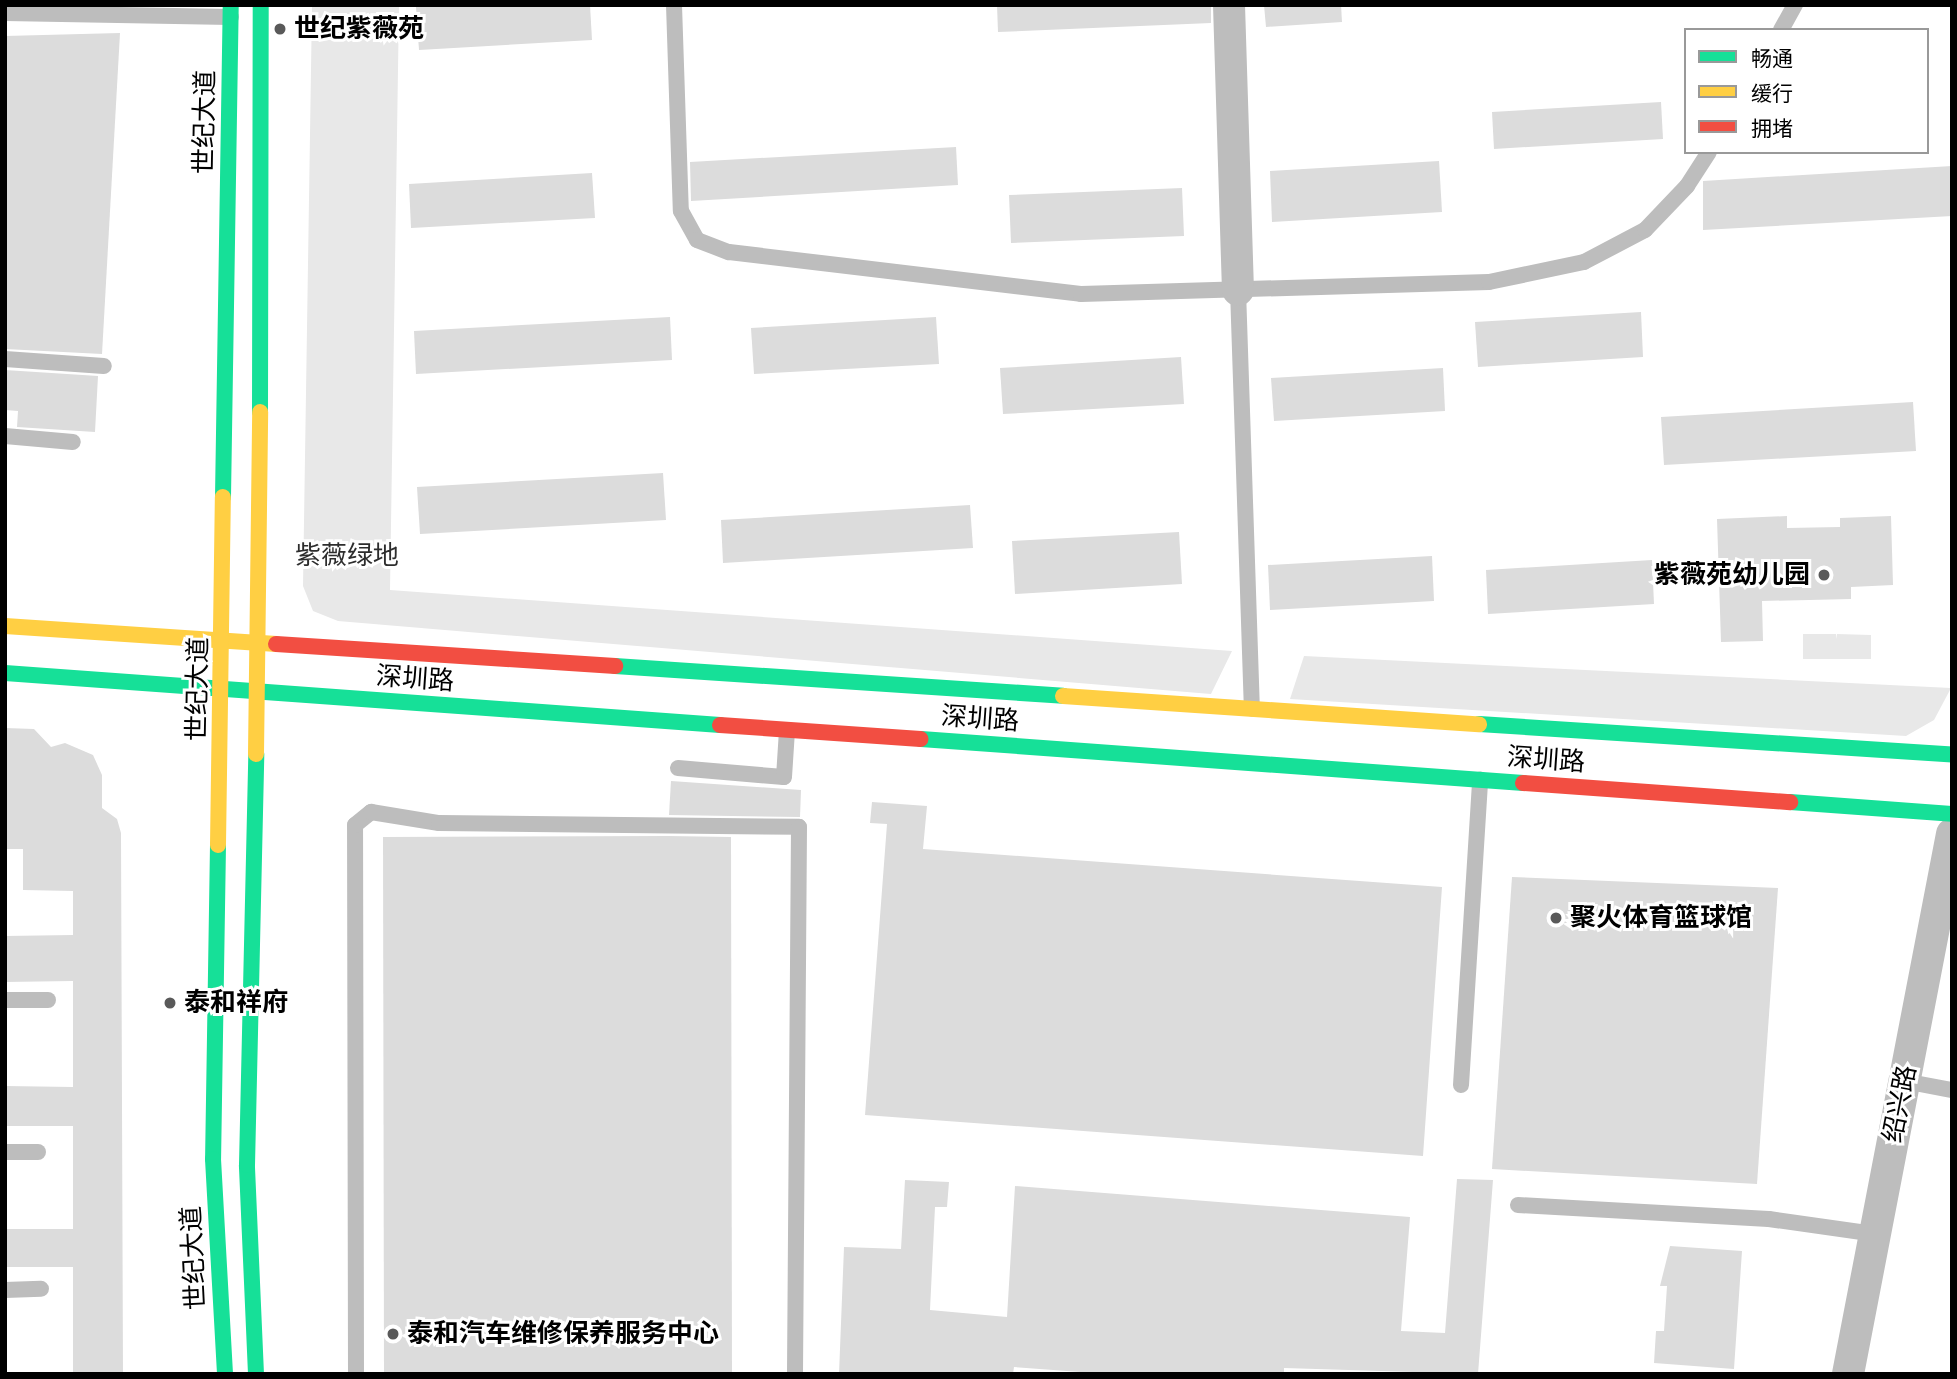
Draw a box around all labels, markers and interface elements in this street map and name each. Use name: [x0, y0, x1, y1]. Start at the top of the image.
place label: 世纪紫薇苑: [294, 13, 424, 45]
marker: 世纪紫薇苑: [272, 21, 288, 37]
legend: [1684, 28, 1929, 154]
text: 畅通: [1751, 47, 1793, 71]
street label: 世纪大道: [188, 70, 222, 174]
text: 缓行: [1751, 82, 1793, 106]
text: 拥堵: [1751, 117, 1793, 141]
park label: 紫薇绿地: [295, 540, 399, 572]
place label: 紫薇苑幼儿园: [1654, 559, 1810, 591]
marker: 紫薇苑幼儿园: [1816, 567, 1832, 583]
street label: 世纪大道: [181, 637, 215, 741]
street label: 深圳路: [375, 661, 455, 697]
street label: 深圳路: [940, 701, 1020, 737]
street label: 深圳路: [1506, 742, 1586, 778]
place label: 聚火体育篮球馆: [1570, 902, 1752, 934]
marker: 聚火体育篮球馆: [1548, 910, 1564, 926]
place label: 泰和祥府: [184, 987, 288, 1019]
marker: 泰和祥府: [162, 995, 178, 1011]
street label: 绍兴路: [1877, 1063, 1923, 1145]
street label: 世纪大道: [176, 1205, 212, 1311]
place label: 泰和汽车维修保养服务中心: [407, 1318, 719, 1350]
marker: 泰和汽车维修保养服务中心: [385, 1326, 401, 1342]

